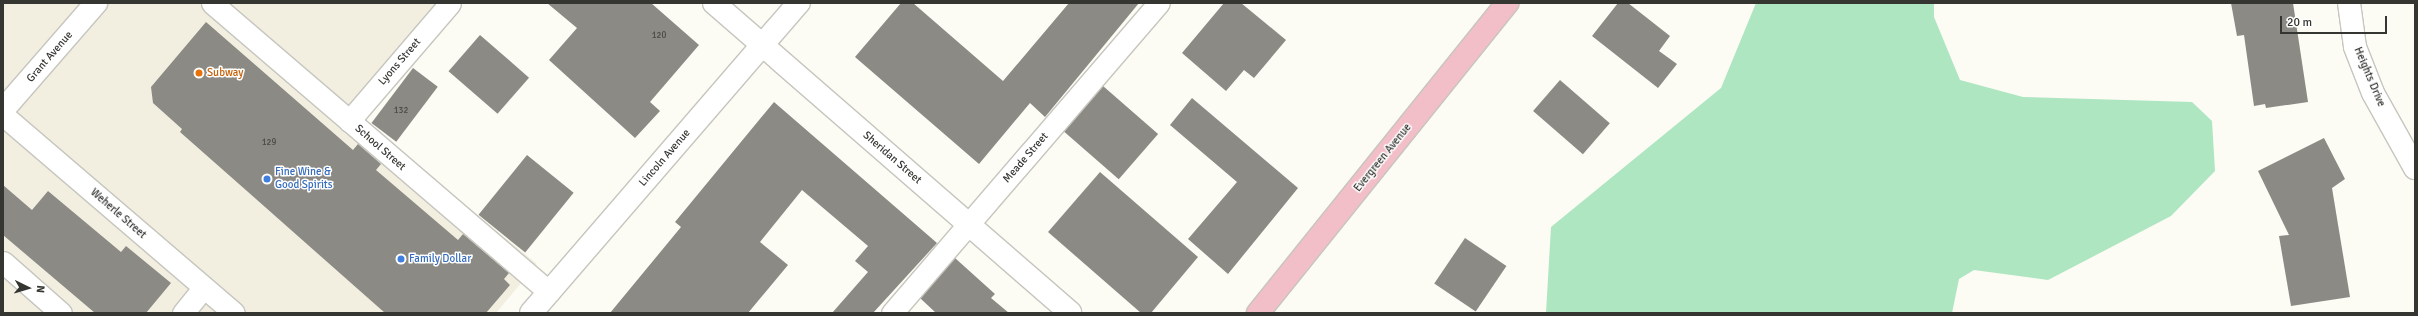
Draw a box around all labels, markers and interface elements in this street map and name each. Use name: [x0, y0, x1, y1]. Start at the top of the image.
scale bar: [2282, 8, 2389, 34]
text: 20 m: [2287, 15, 2312, 30]
street label: Grant Avenue: [24, 29, 76, 85]
house number: 120: [652, 31, 666, 41]
street label: Lyons Street: [376, 36, 424, 88]
street label: Heights Drive: [2351, 45, 2387, 109]
place label: Subway: [207, 66, 243, 80]
marker: Subway: [194, 68, 204, 78]
house number: 132: [394, 106, 408, 116]
street label: Evergreen Avenue: [1351, 121, 1415, 195]
street label: School Street: [352, 122, 408, 174]
street label: Lincoln Avenue: [637, 127, 693, 189]
street label: Sheridan Street: [860, 129, 924, 187]
street label: Meade Street: [1001, 130, 1051, 186]
house number: 129: [262, 138, 276, 148]
place label: Fine Wine & Good Spirits: [275, 166, 333, 192]
marker: Fine Wine & Good Spirits: [262, 174, 272, 184]
street label: Weherle Street: [87, 186, 149, 242]
place label: Family Dollar: [409, 252, 471, 266]
marker: Family Dollar: [396, 254, 406, 264]
north arrow: [8, 268, 48, 308]
text: N: [34, 285, 47, 293]

